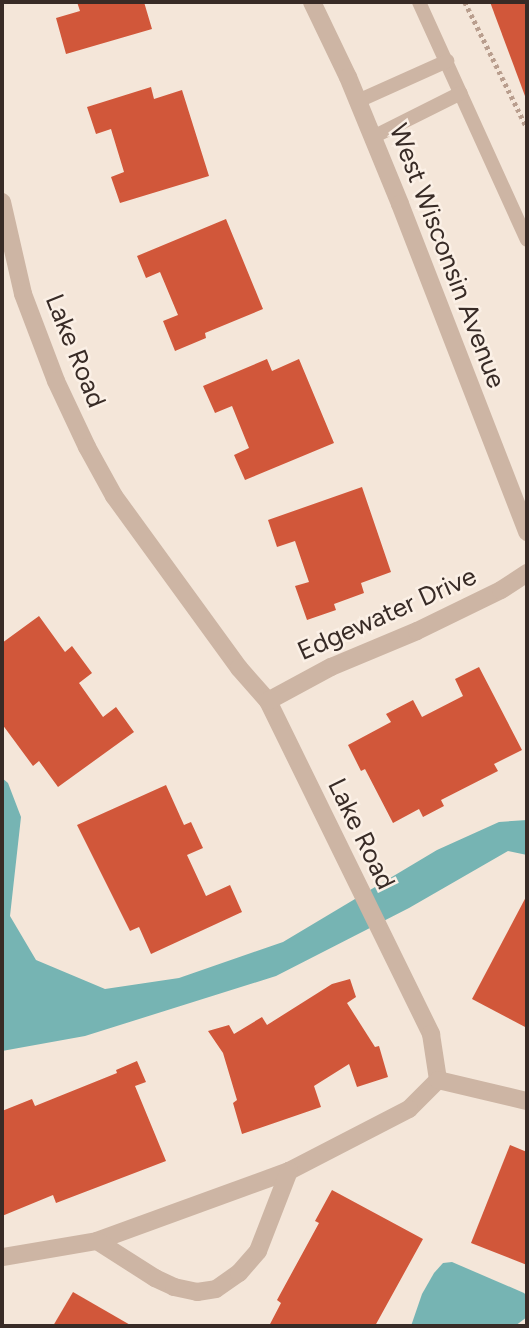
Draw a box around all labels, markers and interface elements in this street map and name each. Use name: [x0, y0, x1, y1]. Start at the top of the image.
street label: West Wisconsin Avenue: [382, 120, 512, 392]
street label: Lake Road: [38, 290, 112, 412]
street label: Edgewater Drive: [293, 561, 481, 667]
street label: Lake Road: [321, 773, 401, 895]

